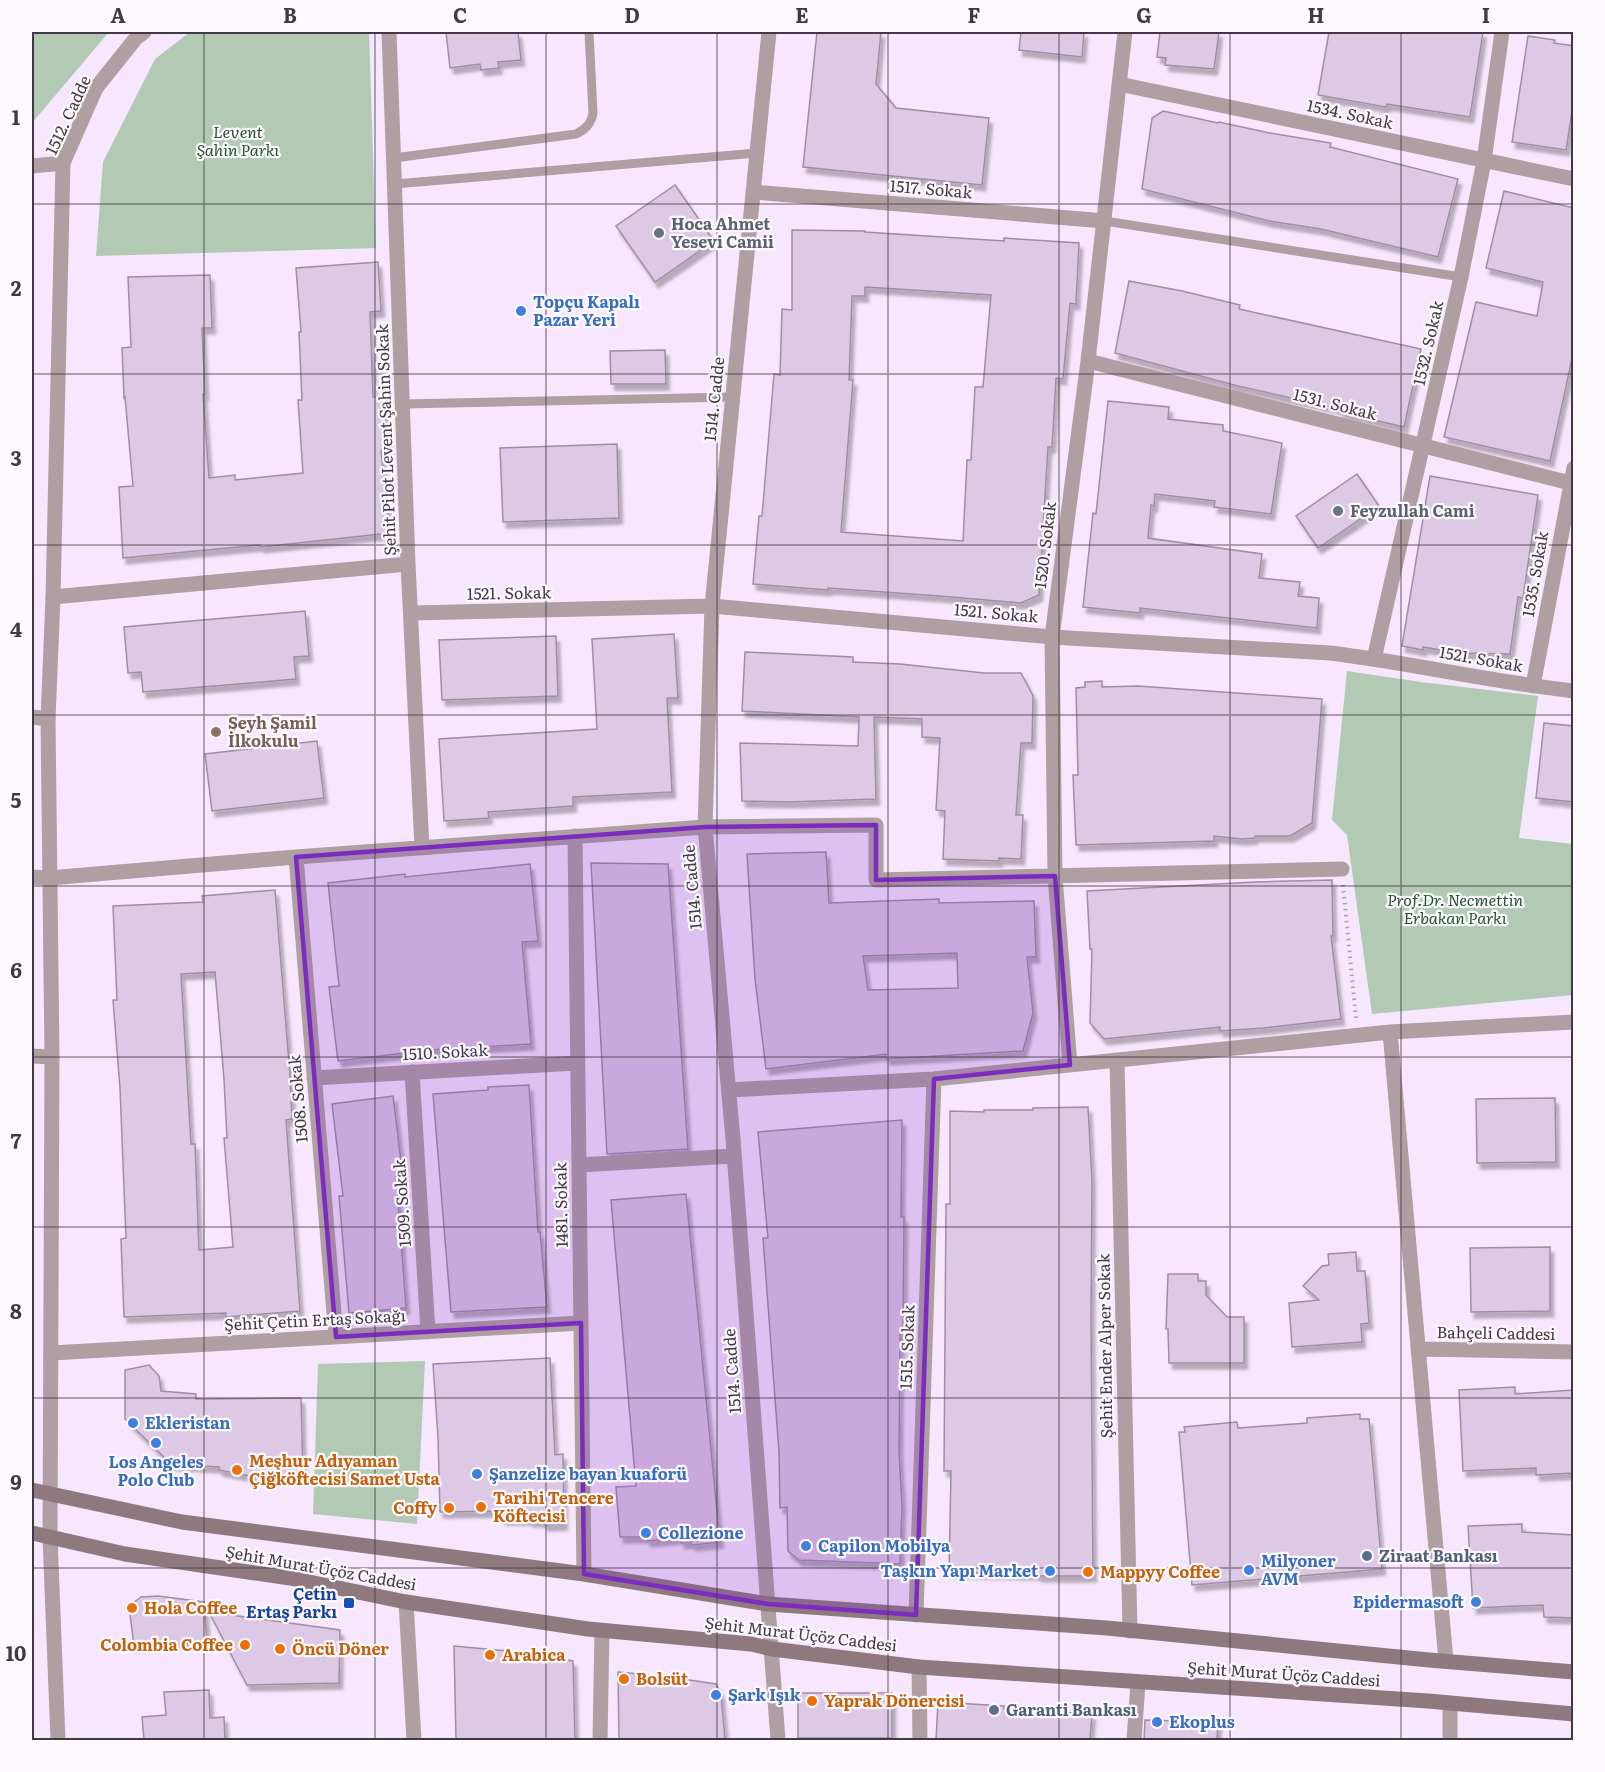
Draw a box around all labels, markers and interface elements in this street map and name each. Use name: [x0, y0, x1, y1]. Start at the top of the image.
text: A: [110, 0, 126, 29]
text: B: [283, 0, 297, 29]
text: C: [453, 0, 467, 29]
text: D: [624, 0, 640, 29]
text: E: [795, 0, 809, 29]
text: F: [968, 0, 981, 29]
text: G: [1136, 0, 1152, 29]
text: H: [1308, 0, 1324, 29]
text: I: [1482, 0, 1490, 29]
street label: 1512. Cadde: [38, 71, 96, 158]
street label: 1534. Sokak: [1305, 92, 1396, 134]
text: 1: [12, 101, 20, 131]
park label: Levent Şahin Parkı: [197, 119, 279, 161]
street label: 1517. Sokak: [889, 172, 973, 204]
place label: Hoca Ahmet Yesevi Camii: [671, 211, 774, 253]
marker: Hoca Ahmet Yesevi Camii: [652, 226, 666, 240]
text: 2: [11, 272, 22, 302]
place label: Topçu Kapalı Pazar Yeri: [533, 289, 640, 331]
street label: 1532. Sokak: [1406, 298, 1448, 388]
marker: Topçu Kapalı Pazar Yeri: [514, 304, 528, 318]
street label: Şehit Pilot Levent Şahin Sokak: [369, 324, 401, 556]
street label: 1514. Cadde: [697, 355, 729, 442]
street label: 1531. Sokak: [1291, 381, 1380, 425]
text: 3: [10, 442, 22, 472]
place label: Feyzullah Cami: [1350, 498, 1475, 522]
street label: 1520. Sokak: [1027, 500, 1061, 590]
marker: Feyzullah Cami: [1331, 504, 1345, 518]
street label: 1535. Sokak: [1515, 529, 1553, 619]
street label: 1521. Sokak: [467, 579, 552, 605]
street label: 1521. Sokak: [953, 596, 1039, 628]
text: 4: [10, 613, 22, 643]
street label: 1521. Sokak: [1438, 639, 1525, 677]
place label: Şeyh Şamil İlkokulu: [228, 710, 317, 752]
marker: Şeyh Şamil İlkokulu: [209, 725, 223, 739]
text: 5: [11, 784, 22, 814]
street label: 1514. Cadde: [675, 844, 707, 930]
park label: Prof.Dr. Necmettin Erbakan Parkı: [1387, 887, 1523, 929]
text: 6: [10, 954, 22, 984]
street label: 1510. Sokak: [402, 1037, 489, 1065]
street label: 1508. Sokak: [281, 1054, 313, 1144]
text: 7: [11, 1125, 22, 1155]
street label: 1509. Sokak: [386, 1158, 416, 1248]
street label: 1481. Sokak: [547, 1162, 573, 1248]
street label: Şehit Ender Alper Sokak: [1090, 1253, 1118, 1439]
text: 8: [10, 1295, 22, 1325]
street label: Şehit Çetin Ertaş Sokağı: [224, 1302, 406, 1336]
street label: 1515. Sokak: [893, 1304, 919, 1390]
street label: Bahçeli Caddesi: [1436, 1319, 1556, 1345]
street label: 1514. Cadde: [716, 1328, 746, 1414]
place label: Ekleristan: [145, 1410, 230, 1434]
marker: Ekleristan: [126, 1416, 140, 1430]
marker: Los Angeles Polo Club: [149, 1436, 163, 1450]
place label: Meşhur Adıyaman Çiğköftecisi Samet Usta: [249, 1448, 441, 1490]
place label: Los Angeles Polo Club: [108, 1449, 204, 1491]
place label: Şanzelize bayan kuaforü: [489, 1461, 687, 1485]
marker: Meşhur Adıyaman Çiğköftecisi Samet Usta: [230, 1463, 244, 1477]
text: 9: [10, 1466, 22, 1496]
marker: Şanzelize bayan kuaforü: [470, 1467, 484, 1481]
place label: Tarihi Tencere Köftecisi: [493, 1485, 614, 1527]
place label: Coffy: [393, 1495, 437, 1519]
marker: Tarihi Tencere Köftecisi: [474, 1500, 488, 1514]
marker: Coffy: [442, 1501, 456, 1515]
place label: Collezione: [658, 1520, 744, 1544]
marker: Collezione: [639, 1526, 653, 1540]
place label: Capilon Mobilya: [818, 1533, 951, 1557]
street label: Şehit Murat Üçöz Caddesi: [224, 1538, 419, 1596]
marker: Capilon Mobilya: [799, 1539, 813, 1553]
place label: Ziraat Bankası: [1379, 1543, 1498, 1567]
place label: Milyoner AVM: [1261, 1548, 1336, 1590]
marker: Ziraat Bankası: [1360, 1549, 1374, 1563]
place label: Taşkın Yapı Market: [880, 1558, 1038, 1582]
place label: Mappyy Coffee: [1100, 1559, 1220, 1583]
marker: Milyoner AVM: [1242, 1563, 1256, 1577]
marker: Taşkın Yapı Market: [1043, 1564, 1057, 1578]
marker: Mappyy Coffee: [1081, 1565, 1095, 1579]
place label: Çetin Ertaş Parkı: [246, 1581, 337, 1623]
place label: Epidermasoft: [1353, 1589, 1465, 1613]
place label: Hola Coffee: [144, 1595, 237, 1619]
marker: Epidermasoft: [1469, 1595, 1483, 1609]
marker: Çetin Ertaş Parkı: [342, 1596, 356, 1610]
marker: Hola Coffee: [125, 1601, 139, 1615]
street label: Şehit Murat Üçöz Caddesi: [704, 1609, 899, 1657]
place label: Colombia Coffee: [100, 1632, 233, 1656]
place label: Öncü Döner: [292, 1636, 389, 1660]
text: 10: [6, 1637, 26, 1667]
marker: Colombia Coffee: [238, 1638, 252, 1652]
marker: Öncü Döner: [273, 1642, 287, 1656]
place label: Arabica: [502, 1642, 566, 1666]
marker: Arabica: [483, 1648, 497, 1662]
street label: Şehit Murat Üçöz Caddesi: [1187, 1654, 1381, 1692]
place label: Bolsüt: [636, 1666, 688, 1690]
marker: Bolsüt: [617, 1672, 631, 1686]
place label: Şark Işık: [728, 1682, 801, 1706]
marker: Şark Işık: [709, 1688, 723, 1702]
place label: Yaprak Dönercisi: [824, 1688, 965, 1712]
marker: Yaprak Dönercisi: [805, 1694, 819, 1708]
place label: Garanti Bankası: [1006, 1697, 1137, 1721]
marker: Garanti Bankası: [987, 1703, 1001, 1717]
place label: Ekoplus: [1169, 1709, 1235, 1733]
marker: Ekoplus: [1150, 1715, 1164, 1729]

